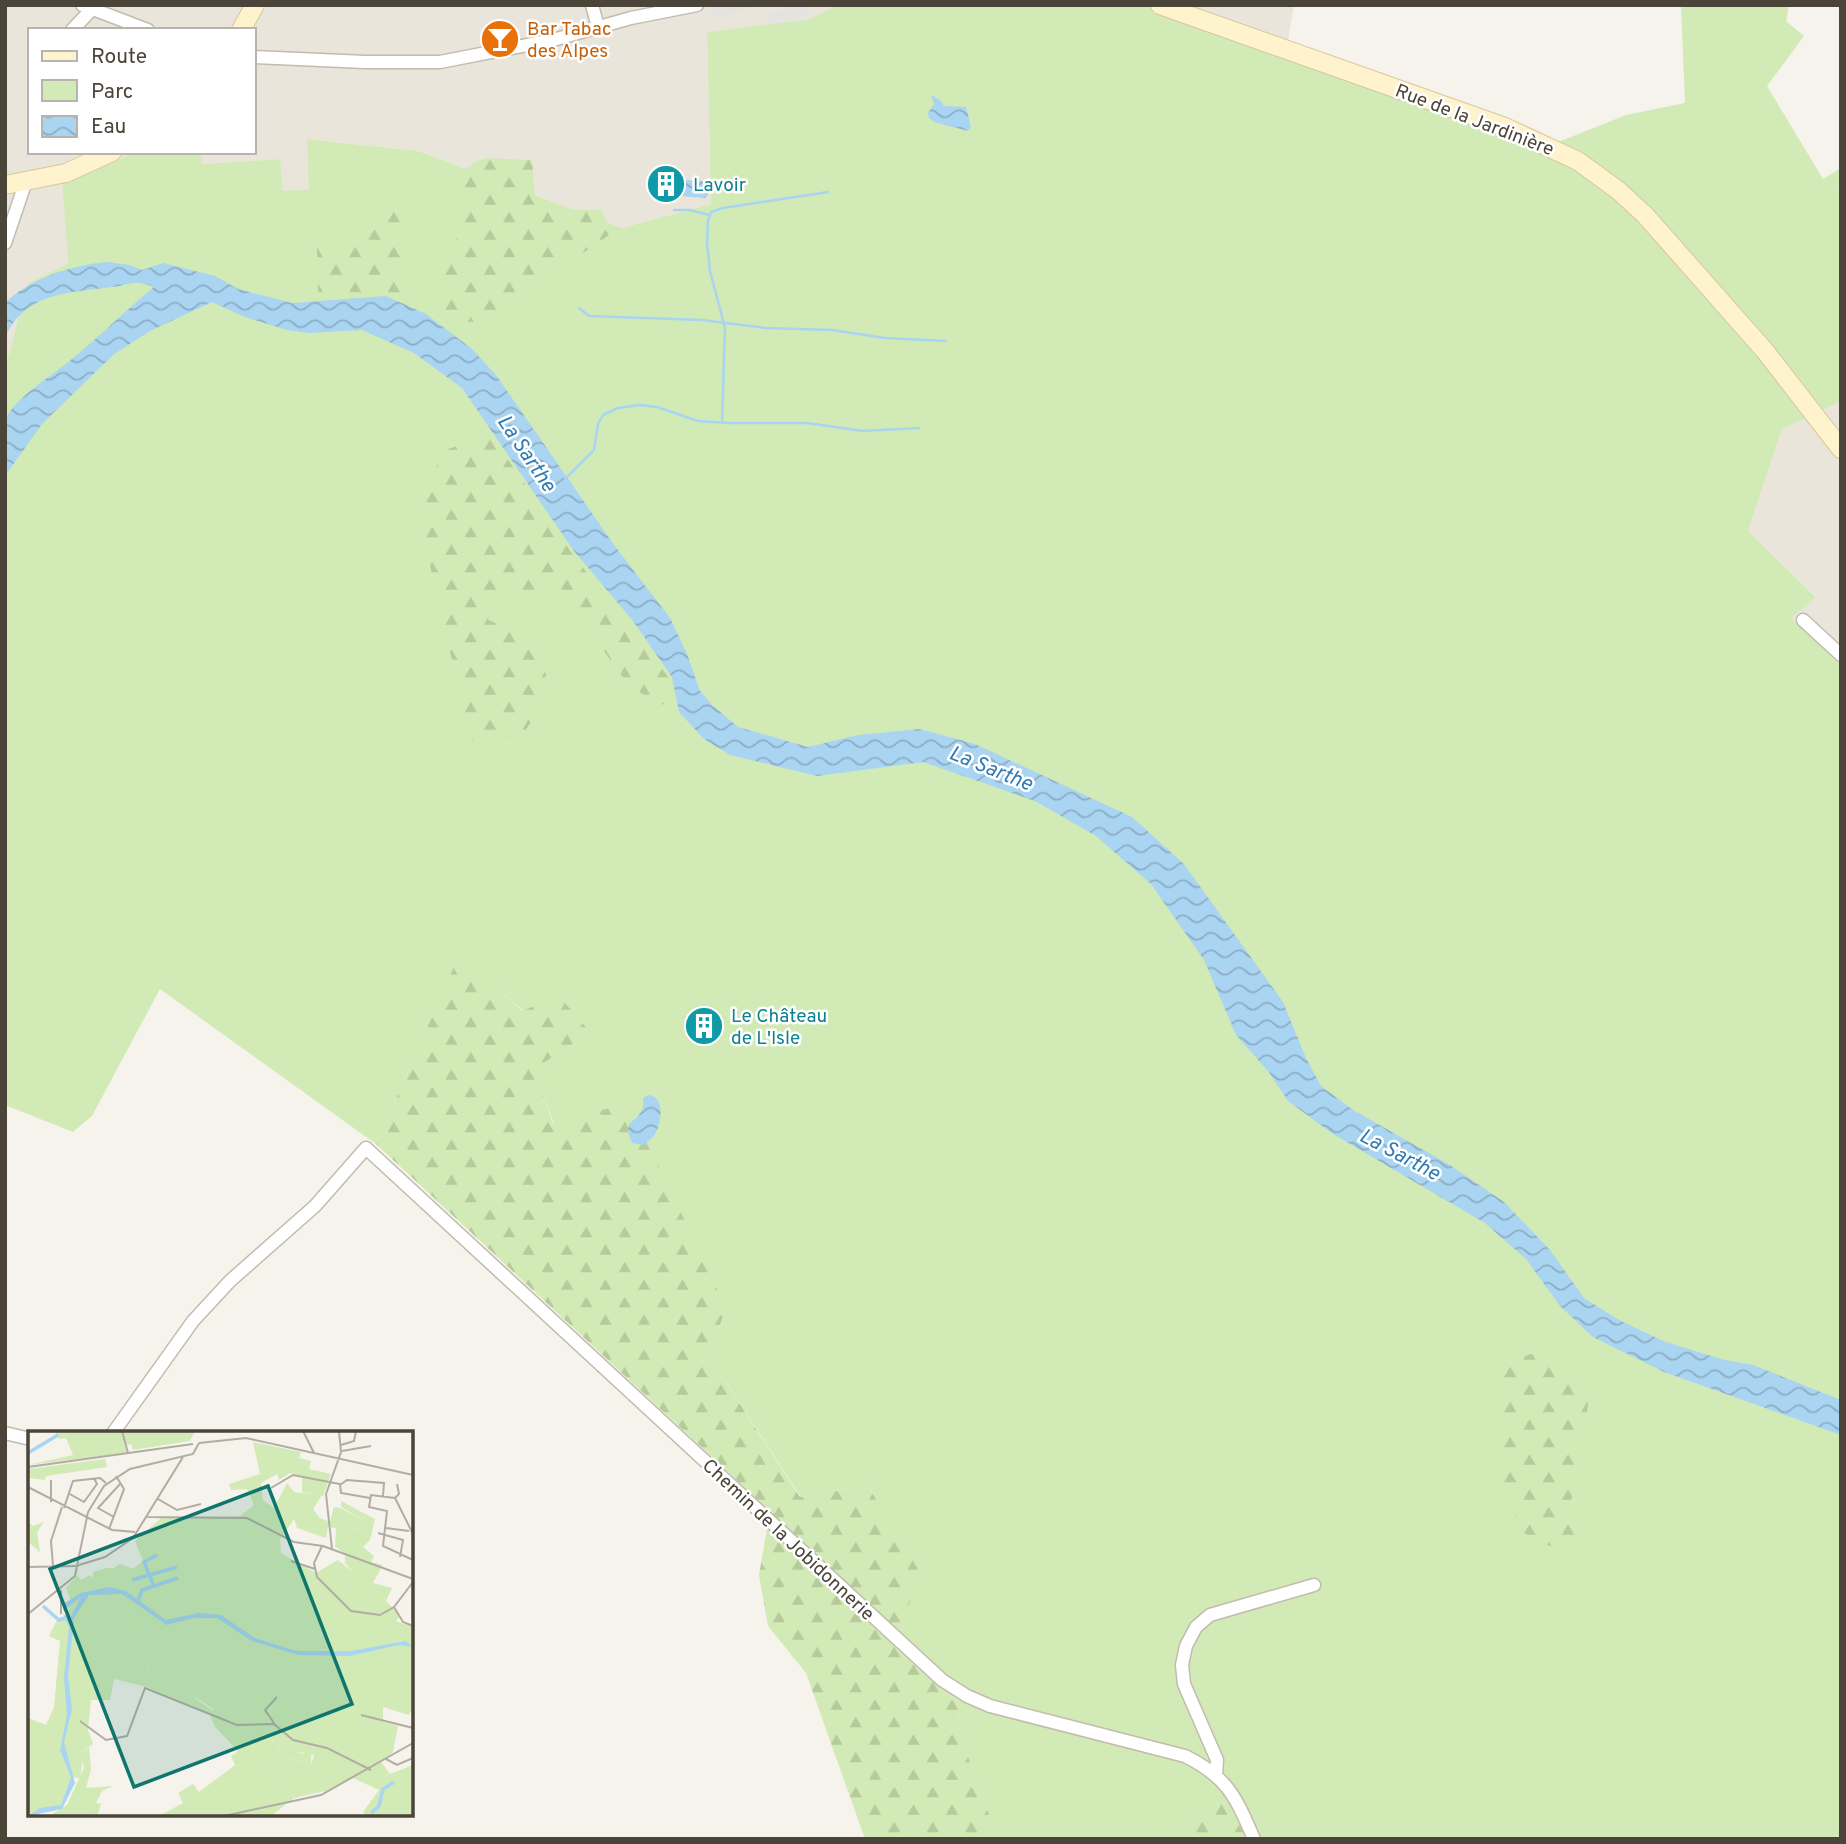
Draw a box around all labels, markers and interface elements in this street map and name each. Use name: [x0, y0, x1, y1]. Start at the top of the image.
bar icon: Bar Tabac des Alpes: [479, 18, 521, 60]
place label: Bar Tabac des Alpes: [527, 18, 612, 64]
legend: [28, 28, 256, 154]
text: Route: [91, 44, 147, 71]
text: Parc: [91, 79, 133, 106]
street label: Rue de la Jardinière: [1391, 79, 1557, 162]
text: Eau: [91, 114, 126, 141]
building icon: Lavoir: [645, 163, 687, 205]
place label: Lavoir: [693, 174, 747, 198]
water label: La Sarthe: [490, 410, 562, 499]
water label: La Sarthe: [945, 740, 1037, 799]
building icon: Le Château de L'Isle: [683, 1005, 725, 1047]
place label: Le Château de L'Isle: [731, 1005, 827, 1051]
water label: La Sarthe: [1354, 1123, 1445, 1188]
inset map: [28, 1431, 413, 1816]
street label: Chemin de la Jobidonnerie: [696, 1454, 879, 1627]

